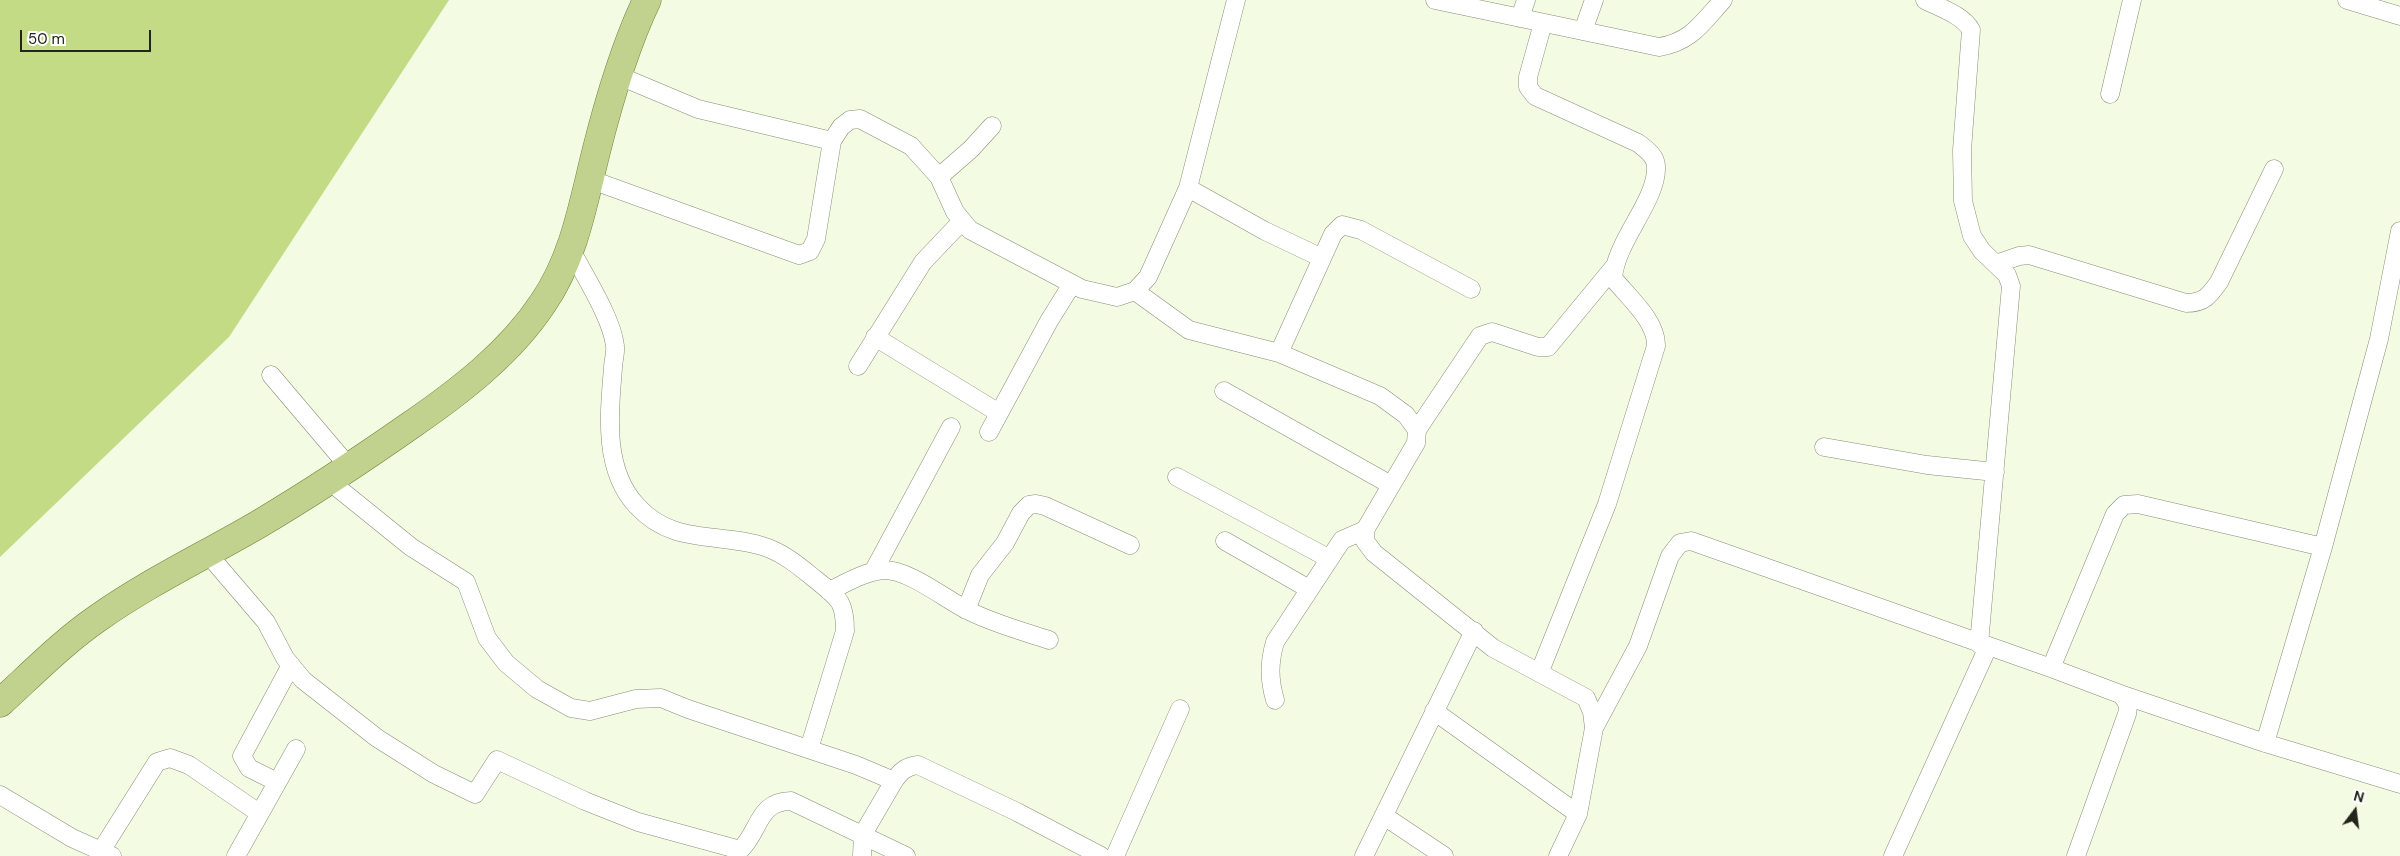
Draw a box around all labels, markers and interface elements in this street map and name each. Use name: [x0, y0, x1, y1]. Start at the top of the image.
scale bar: [22, 20, 154, 52]
text: 50 m: [28, 29, 65, 49]
north arrow: [2330, 786, 2380, 836]
text: N: [2352, 786, 2366, 807]

